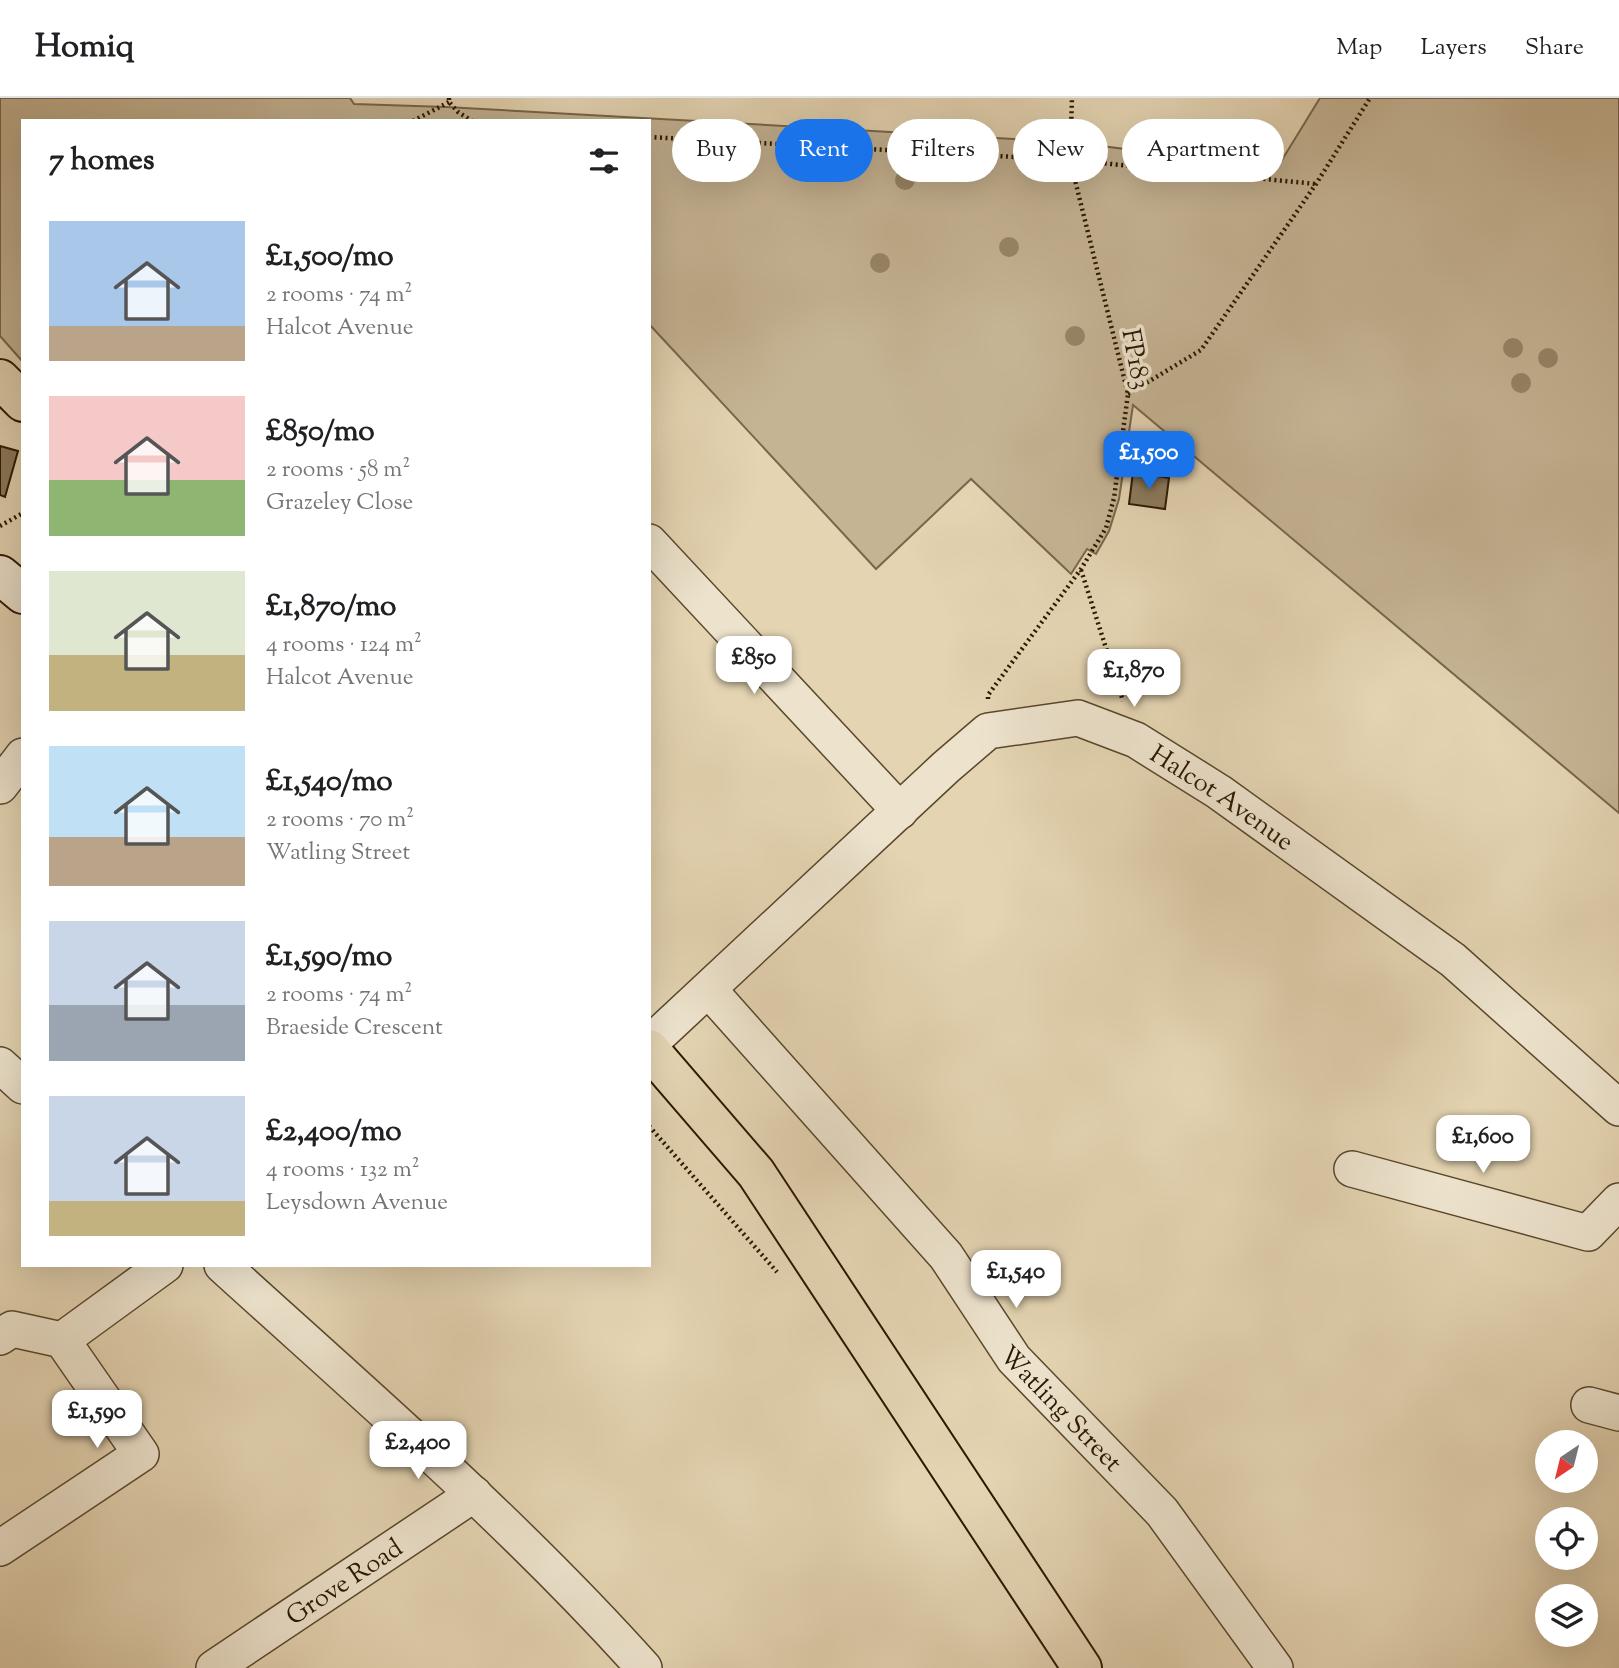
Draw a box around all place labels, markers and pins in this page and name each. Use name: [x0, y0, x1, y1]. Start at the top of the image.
pin: £1,500: [1092, 432, 1206, 491]
pin: £850: [713, 636, 795, 696]
pin: £1,870: [1077, 650, 1191, 709]
pin: £1,600: [1426, 1116, 1540, 1175]
pin: £1,540: [959, 1250, 1073, 1310]
pin: £1,590: [40, 1390, 154, 1450]
pin: £2,400: [361, 1422, 475, 1481]

